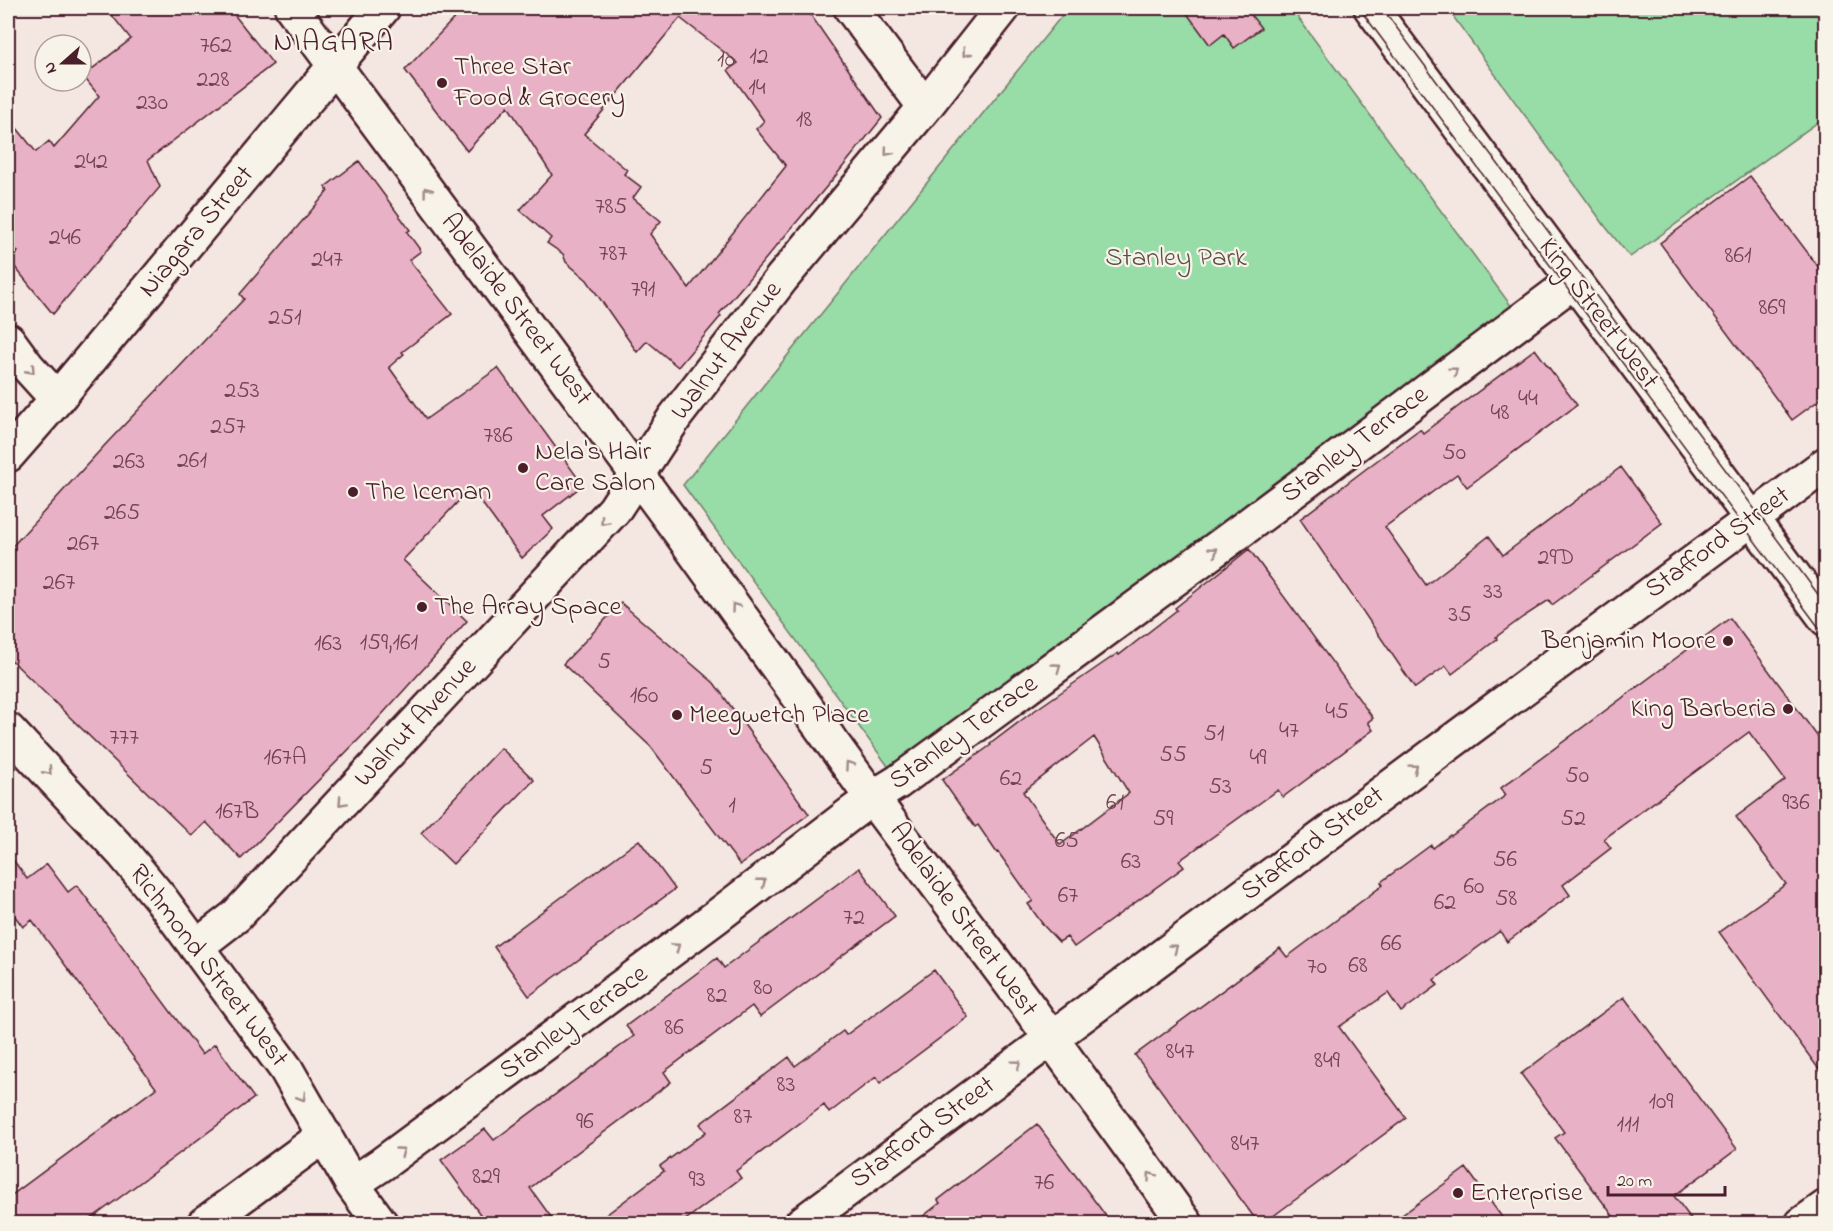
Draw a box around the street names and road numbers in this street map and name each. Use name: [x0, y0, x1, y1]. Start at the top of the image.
street label: Niagara Street: [130, 157, 264, 307]
street label: Adelaide Street West: [430, 205, 602, 415]
street label: King Street West: [1528, 230, 1668, 398]
street label: Walnut Avenue: [662, 273, 793, 429]
street label: Stanley Terrace: [1273, 376, 1438, 513]
street label: Stafford Street: [1637, 477, 1799, 609]
street label: Walnut Avenue: [345, 649, 487, 797]
street label: Stanley Terrace: [881, 665, 1047, 800]
street label: Stafford Street: [1233, 777, 1393, 911]
street label: Adelaide Street West: [879, 814, 1047, 1026]
street label: Richmond Street West: [119, 856, 297, 1076]
street label: Stanley Terrace: [491, 955, 657, 1090]
street label: Stafford Street: [842, 1067, 1004, 1199]

